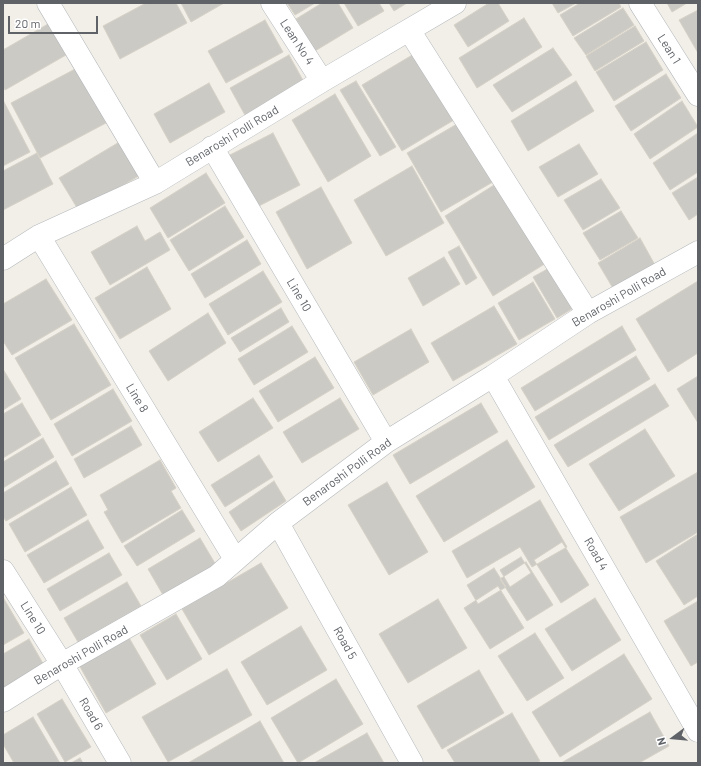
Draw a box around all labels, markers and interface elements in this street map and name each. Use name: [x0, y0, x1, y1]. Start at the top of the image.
scale bar: [10, 8, 100, 34]
text: 20 m: [15, 16, 41, 30]
street label: Lean No 4: [277, 16, 317, 68]
street label: Lean 1: [654, 31, 684, 67]
street label: Benaroshi Polli Road: [183, 103, 281, 169]
street label: Benaroshi Polli Road: [569, 264, 669, 330]
street label: Line 10: [284, 276, 314, 314]
street label: Line 8: [123, 381, 151, 415]
street label: Benaroshi Polli Road: [300, 435, 394, 509]
street label: Road 4: [581, 535, 611, 573]
street label: Line 10: [17, 599, 49, 637]
street label: Benaroshi Polli Road: [31, 622, 131, 688]
street label: Road 5: [330, 624, 360, 662]
street label: Road 6: [76, 695, 106, 733]
north arrow: [653, 718, 693, 758]
text: N: [654, 736, 668, 747]

